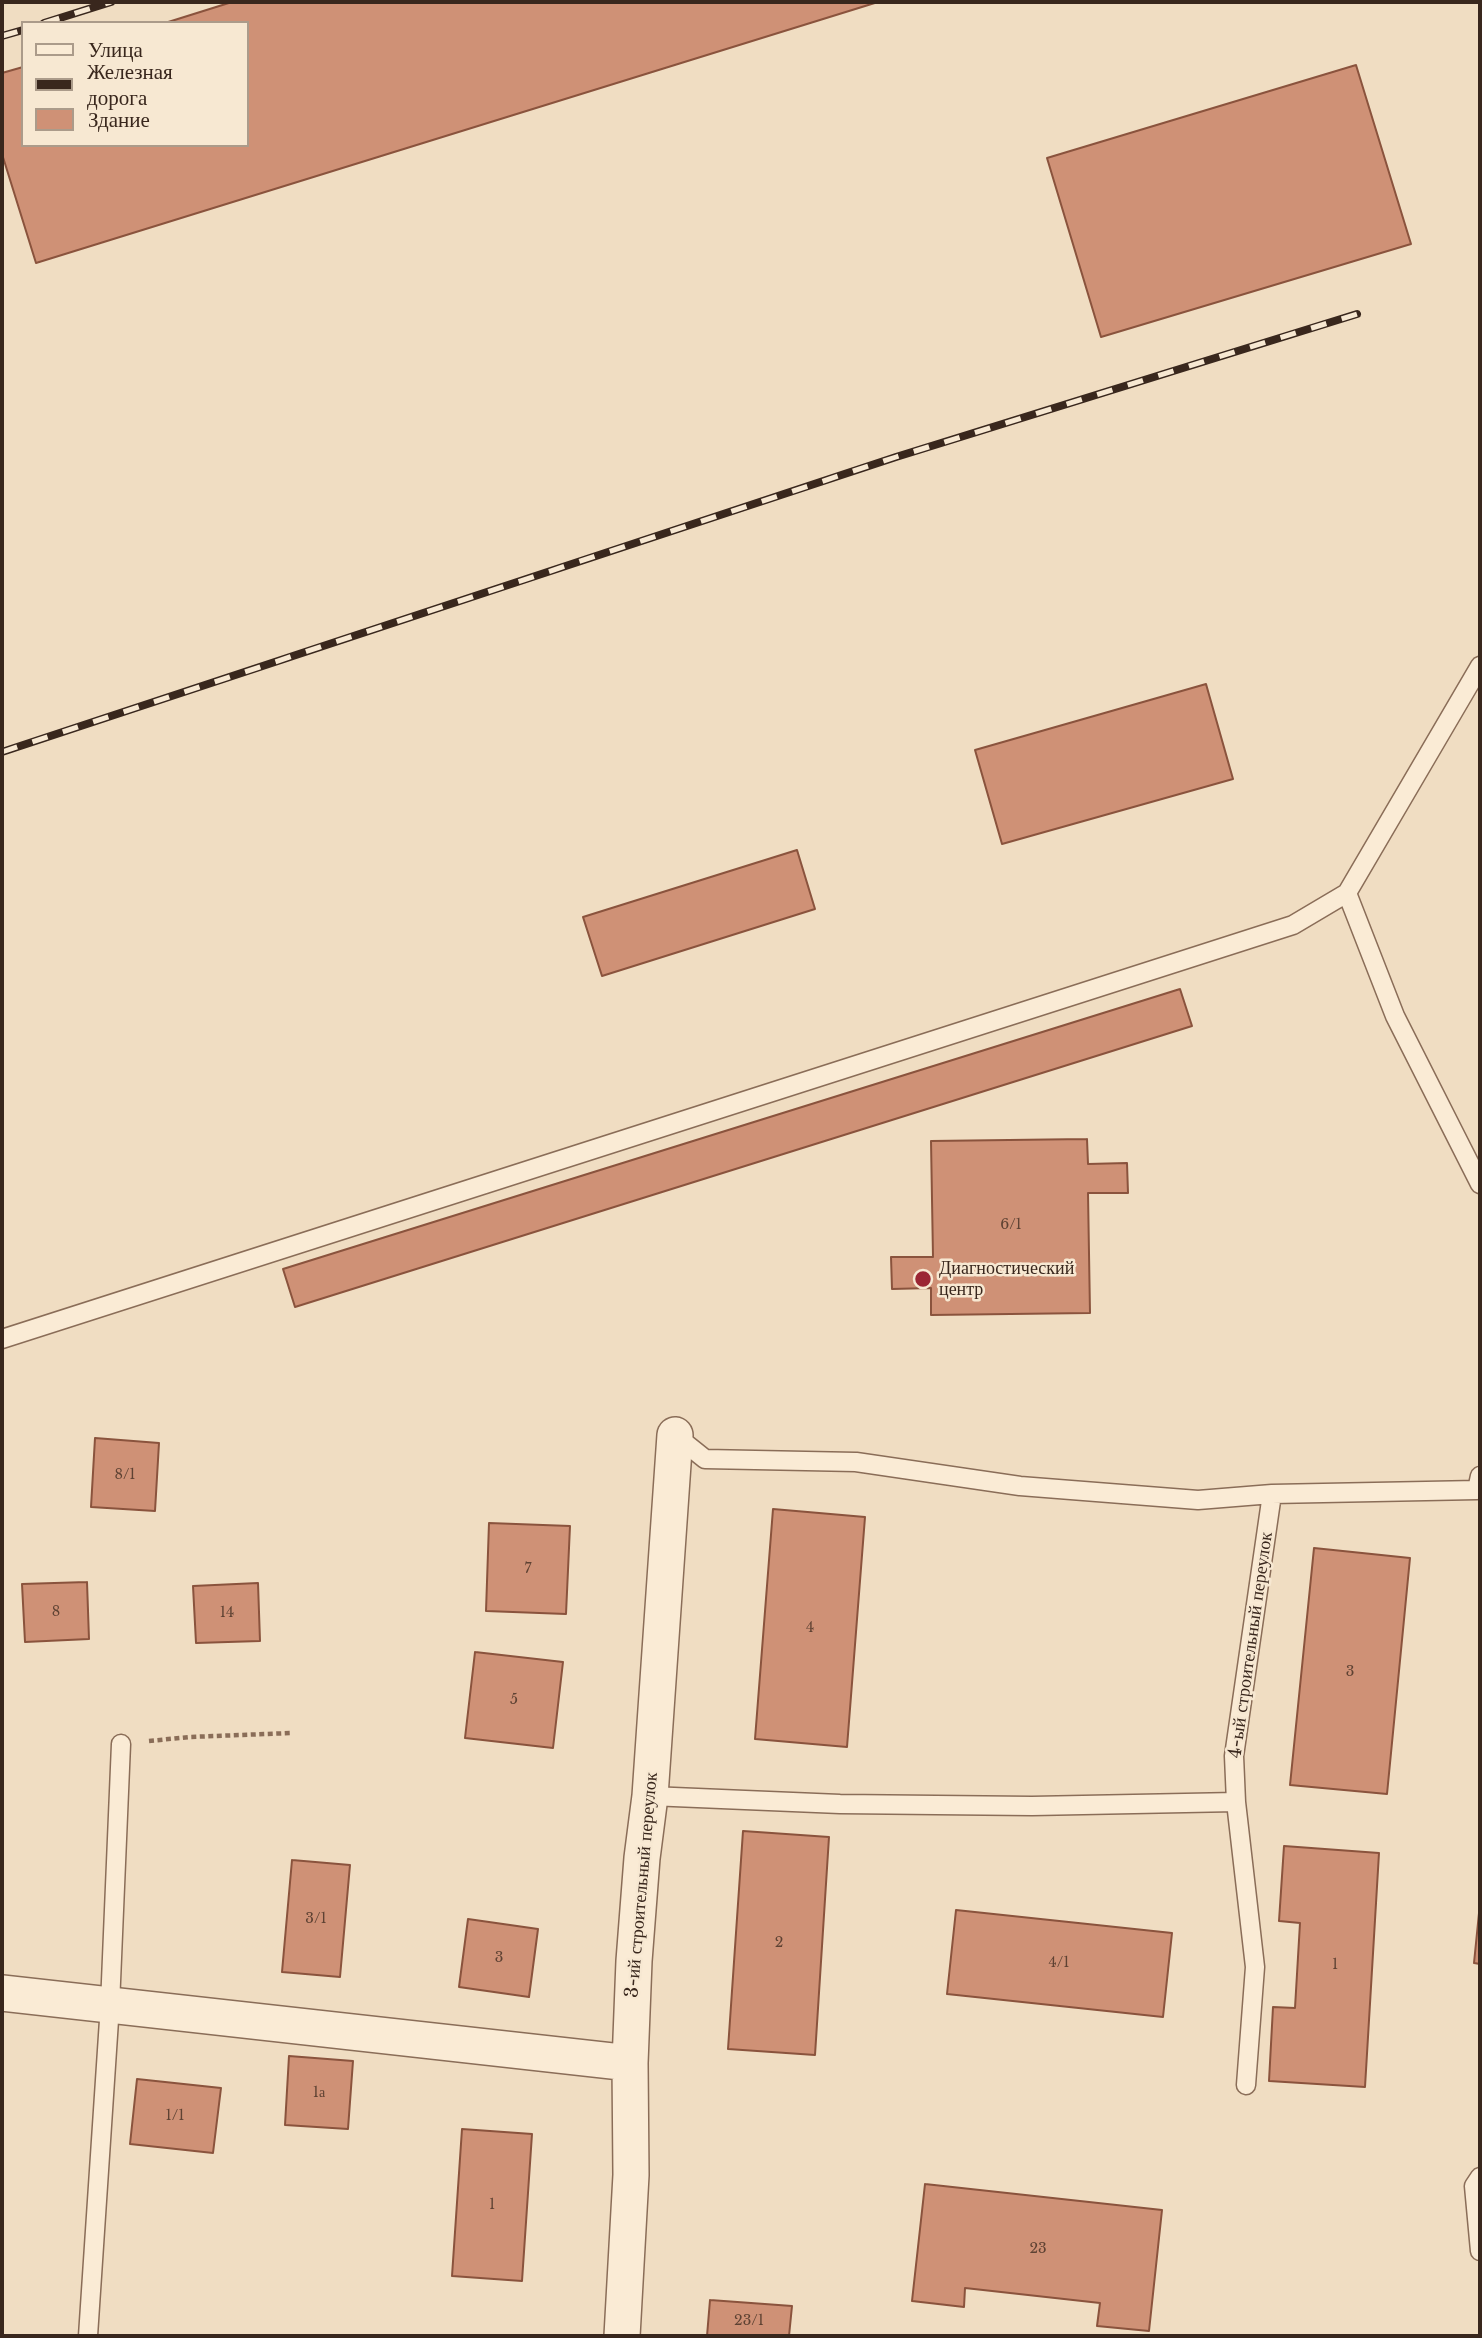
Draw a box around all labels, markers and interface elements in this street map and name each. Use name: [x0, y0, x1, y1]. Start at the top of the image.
legend: [21, 21, 248, 147]
text: Улица: [88, 37, 143, 63]
text: Железная дорога: [87, 59, 173, 111]
text: Здание: [88, 107, 150, 133]
house number: 6/1: [1000, 1217, 1022, 1233]
place label: Диагностический центр: [939, 1258, 1074, 1300]
marker: Диагностический центр: [913, 1269, 933, 1289]
house number: 8/1: [114, 1467, 136, 1483]
street label: 4-ый строительный переулок: [1224, 1531, 1278, 1759]
house number: 7: [524, 1561, 532, 1577]
house number: 8: [52, 1604, 60, 1620]
house number: 14: [220, 1605, 234, 1621]
house number: 4: [806, 1620, 814, 1636]
house number: 3: [1346, 1664, 1354, 1680]
house number: 5: [510, 1692, 518, 1708]
street label: 3-ий строительный переулок: [621, 1771, 663, 1999]
house number: 3/1: [305, 1911, 327, 1927]
house number: 2: [775, 1935, 783, 1951]
house number: 3: [495, 1950, 503, 1966]
house number: 4/1: [1049, 1955, 1069, 1971]
house number: 1: [1332, 1957, 1338, 1973]
house number: 1а: [313, 2085, 325, 2101]
house number: 1/1: [166, 2108, 184, 2124]
house number: 1: [489, 2197, 495, 2213]
house number: 23: [1029, 2241, 1047, 2257]
house number: 23/1: [734, 2313, 764, 2329]

